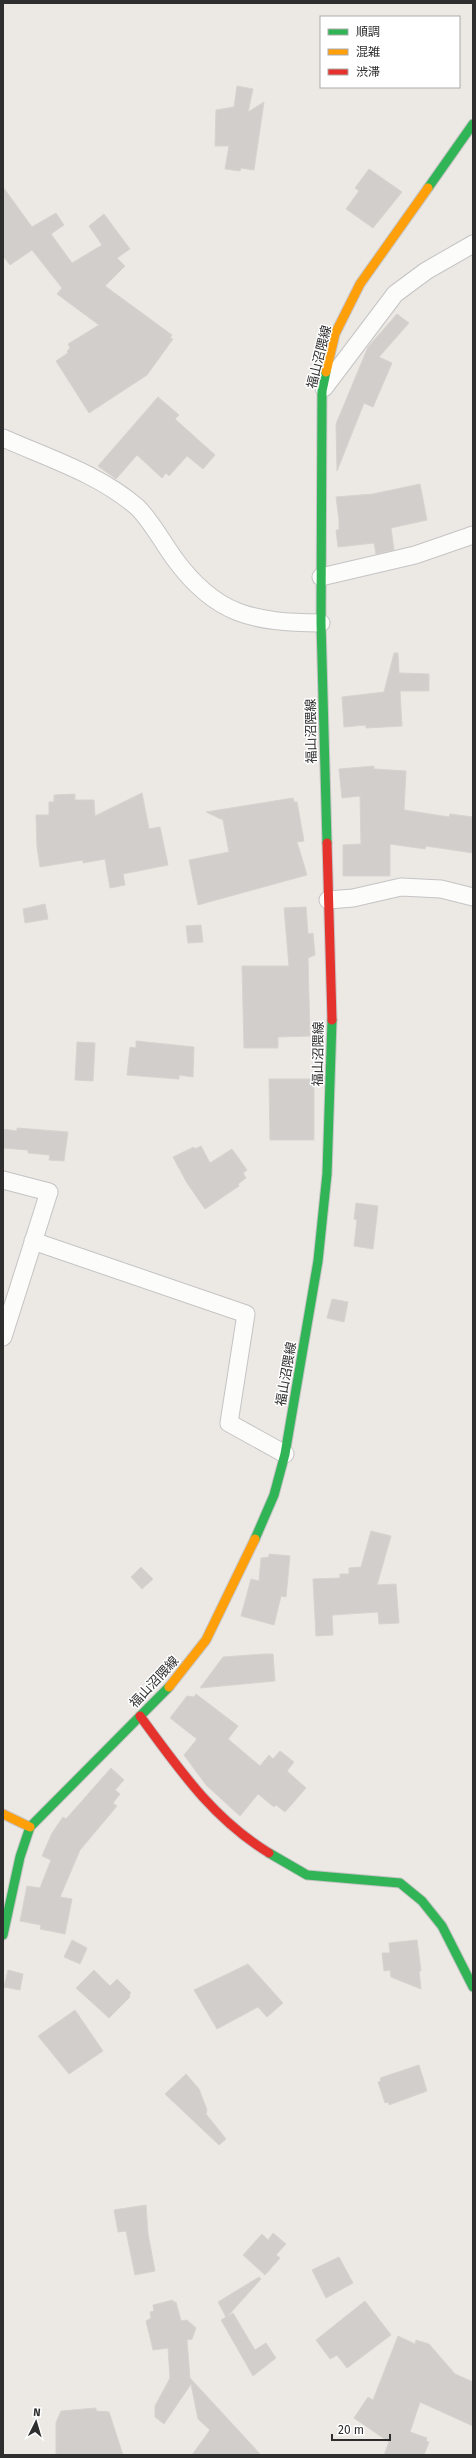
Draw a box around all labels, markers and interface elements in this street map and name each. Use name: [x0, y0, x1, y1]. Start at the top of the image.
legend: [320, 16, 460, 88]
text: 順調: [356, 25, 380, 39]
text: 混雑: [356, 45, 380, 59]
text: 渋滞: [356, 65, 380, 79]
street label: 福山沼隈線: [304, 324, 334, 390]
street label: 福山沼隈線: [303, 698, 319, 764]
street label: 福山沼隈線: [310, 1021, 326, 1087]
street label: 福山沼隈線: [273, 1341, 299, 1407]
street label: 福山沼隈線: [126, 1653, 182, 1711]
north arrow: [16, 2402, 56, 2442]
text: N: [33, 2406, 41, 2419]
scale bar: [332, 2416, 390, 2442]
text: 20 m: [338, 2423, 364, 2437]

